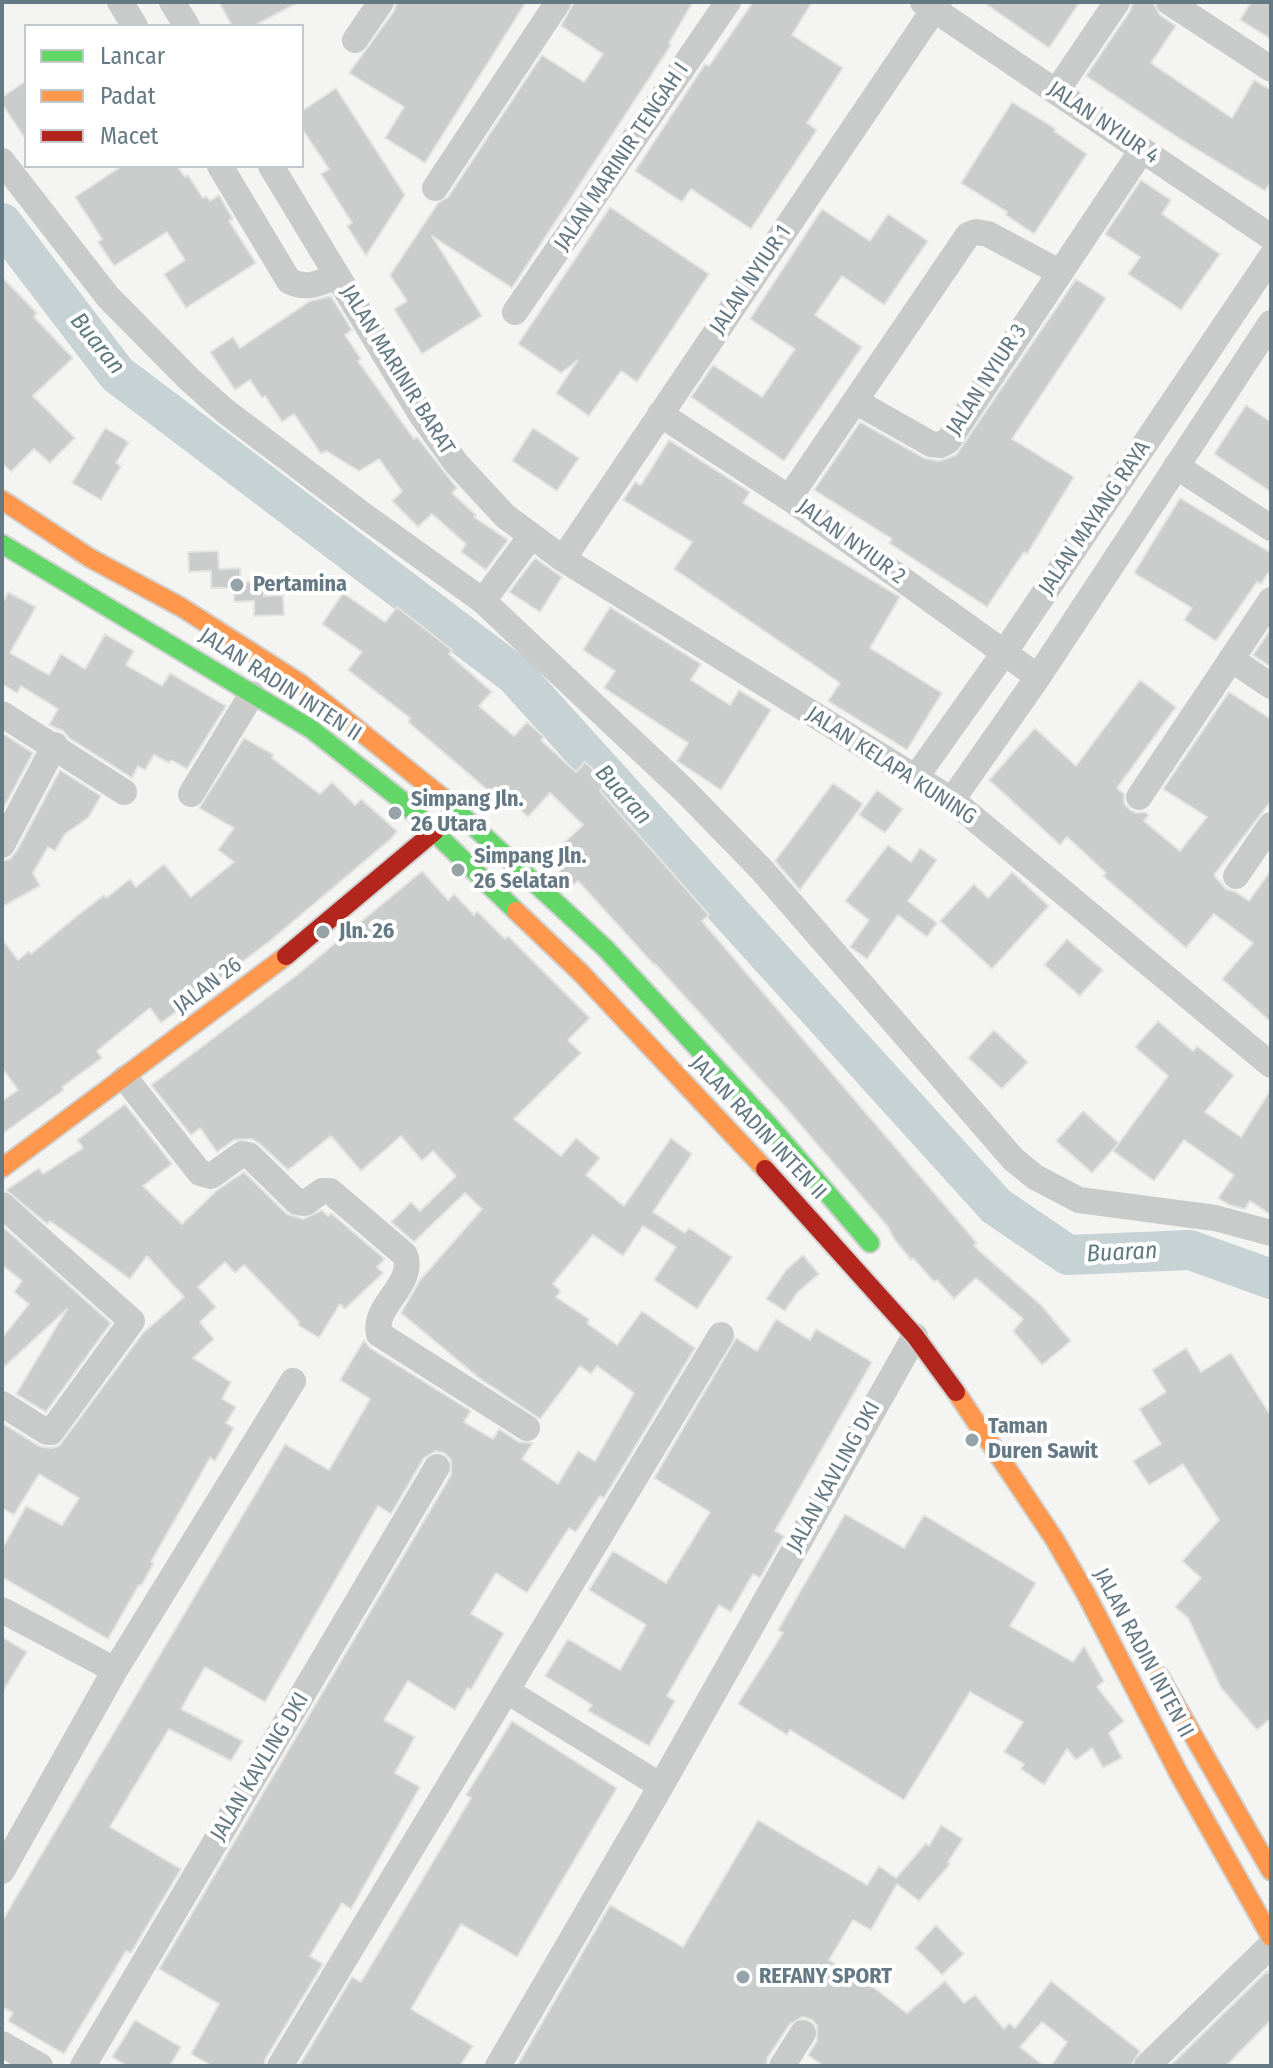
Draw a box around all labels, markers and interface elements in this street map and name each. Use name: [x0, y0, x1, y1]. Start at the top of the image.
legend: [24, 24, 304, 168]
text: Lancar: [100, 42, 165, 70]
street label: JALAN MARINIR TENGAH I: [549, 58, 695, 256]
street label: JALAN NYIUR 4: [1042, 76, 1164, 170]
text: Padat: [100, 82, 156, 110]
text: Macet: [100, 122, 158, 150]
street label: JALAN NYIUR 1: [705, 220, 797, 340]
street label: JALAN MARINIR BARAT: [334, 280, 460, 460]
water label: Buaran: [64, 307, 130, 381]
street label: JALAN NYIUR 3: [941, 319, 1033, 441]
street label: JALAN MAYANG RAYA: [1034, 436, 1156, 600]
street label: JALAN NYIUR 2: [792, 494, 910, 590]
place label: Pertamina: [253, 572, 347, 598]
marker: Pertamina: [228, 576, 246, 594]
street label: JALAN RADIN INTEN II: [194, 623, 366, 747]
street label: JALAN KELAPA KUNING: [801, 701, 981, 831]
water label: Buaran: [589, 759, 657, 831]
place label: Simpang Jln. 26 Utara: [411, 787, 524, 838]
marker: Simpang Jln. 26 Utara: [386, 804, 404, 822]
place label: Simpang Jln. 26 Selatan: [474, 844, 587, 896]
marker: Simpang Jln. 26 Selatan: [449, 861, 467, 879]
place label: Jln. 26: [339, 919, 394, 945]
marker: Jln. 26: [314, 923, 332, 941]
street label: JALAN 26: [169, 952, 247, 1020]
street label: JALAN RADIN INTEN II: [684, 1050, 832, 1206]
water label: Buaran: [1086, 1237, 1158, 1269]
street label: JALAN KAVLING DKI: [782, 1397, 886, 1557]
place label: Taman Duren Sawit: [988, 1414, 1098, 1466]
marker: Taman Duren Sawit: [963, 1431, 981, 1449]
street label: JALAN RADIN INTEN II: [1087, 1564, 1199, 1742]
street label: JALAN KAVLING DKI: [205, 1688, 315, 1846]
place label: REFANY SPORT: [759, 1964, 892, 1990]
marker: REFANY SPORT: [734, 1968, 752, 1986]

